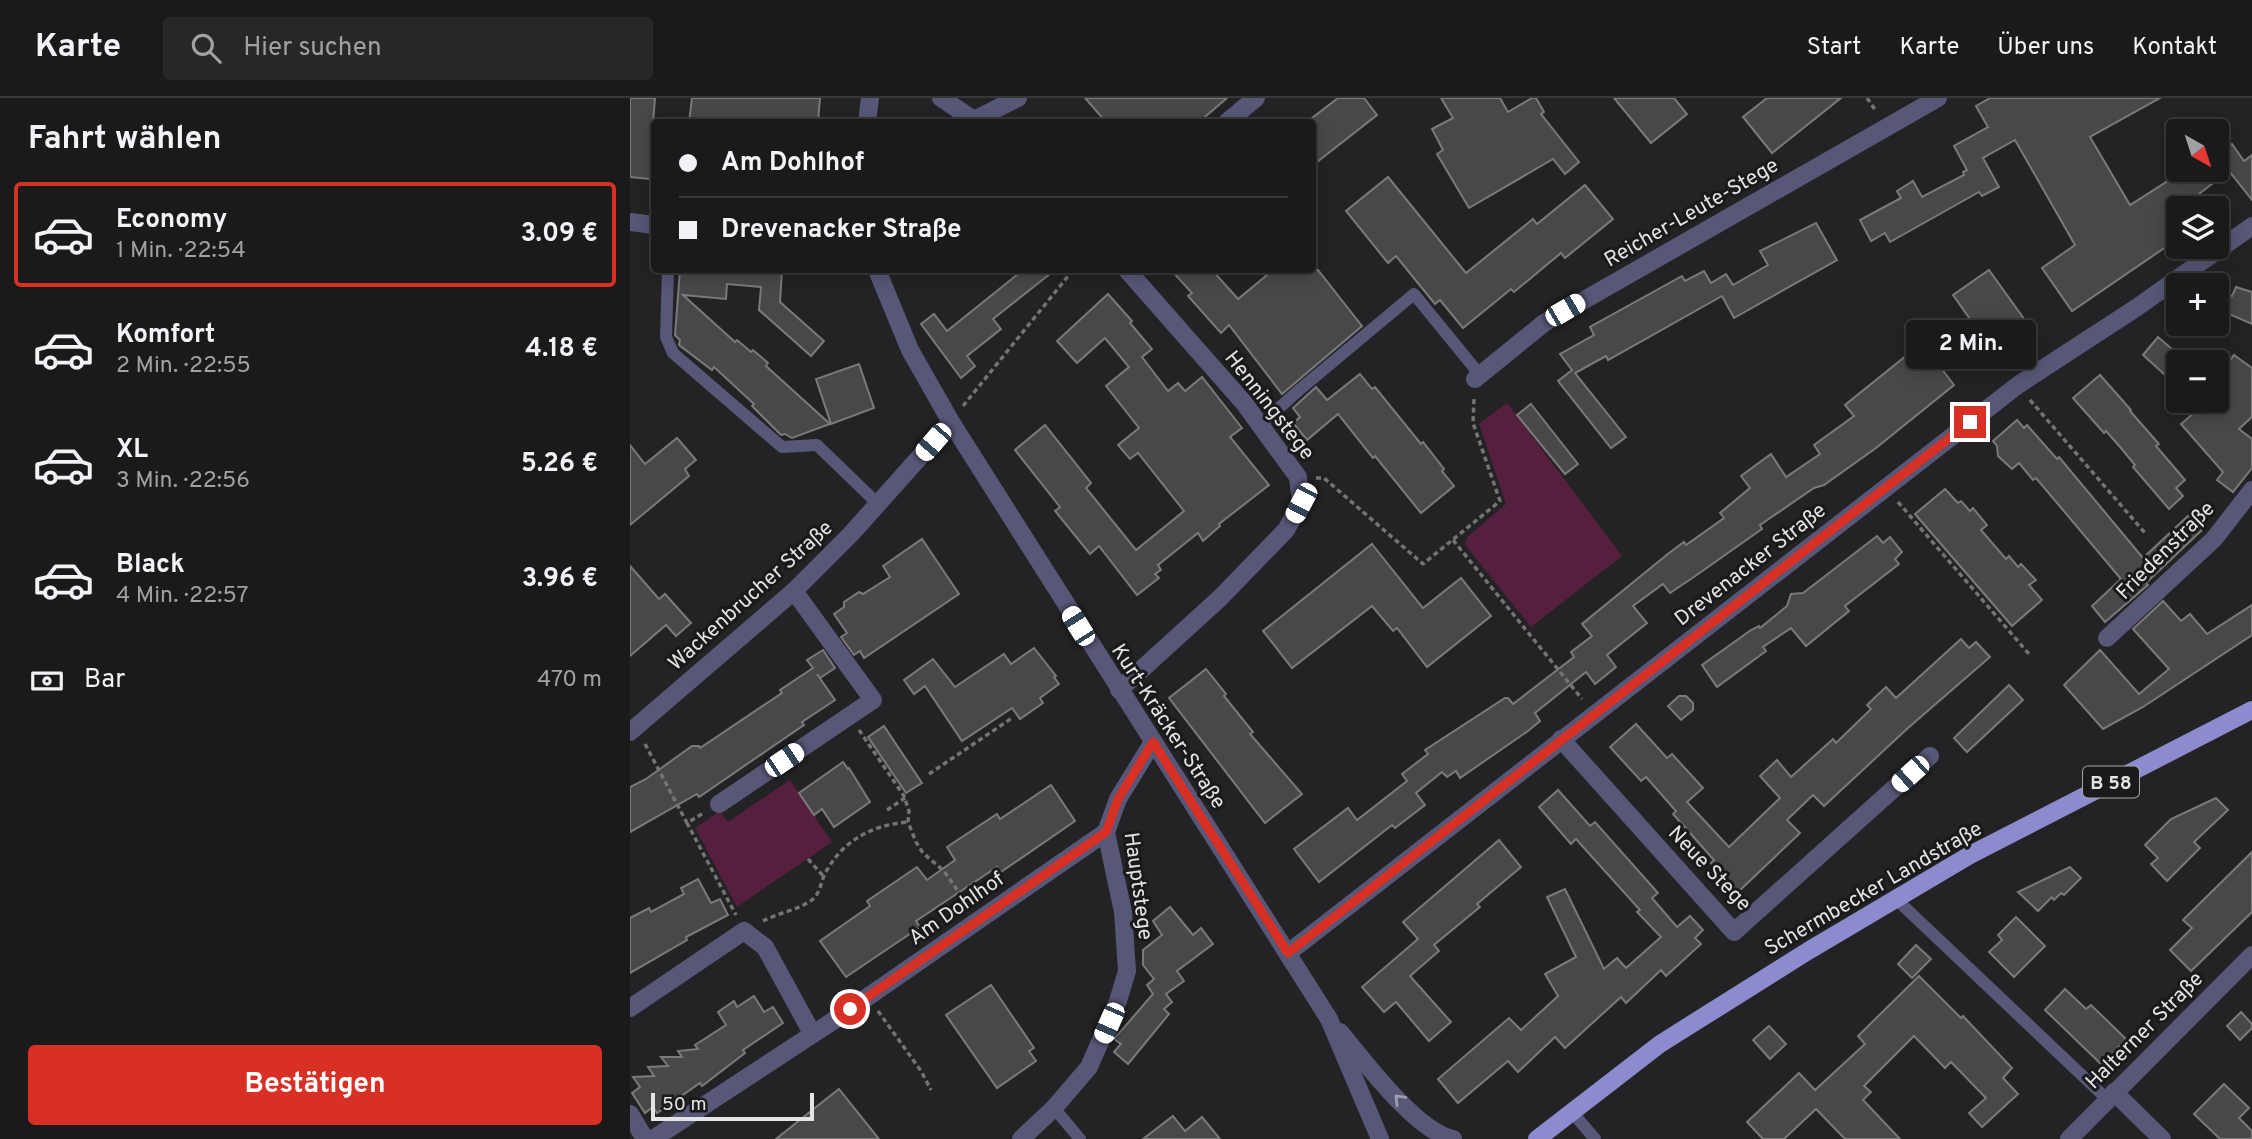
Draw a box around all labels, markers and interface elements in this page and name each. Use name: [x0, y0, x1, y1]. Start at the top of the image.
search box: [163, 17, 653, 80]
text: Karte: [35, 27, 121, 69]
icon: search: [187, 29, 225, 67]
text: Hier suchen: [243, 32, 382, 65]
text: Start: [1807, 33, 1861, 63]
text: Karte: [1899, 33, 1959, 63]
text: Über uns: [1997, 33, 2094, 63]
text: Kontakt: [2132, 33, 2217, 63]
north arrow: [2166, 119, 2230, 182]
map controls: [2166, 119, 2229, 413]
text: Fahrt wählen: [28, 120, 221, 160]
text: Am Dohlhof: [721, 147, 864, 180]
street label: Reicher-Leute-Stege: [1600, 152, 1784, 274]
button: layers: [2166, 196, 2229, 259]
icon: car: [32, 203, 95, 266]
text: Economy: [116, 204, 227, 237]
text: Drevenacker Straße: [721, 214, 961, 247]
text: 3.09 €: [521, 218, 598, 251]
text: 1 Min. · 22:54: [116, 237, 246, 266]
button: +: [2166, 273, 2229, 336]
car: [1542, 290, 1589, 330]
icon: car: [32, 318, 95, 381]
text: Komfort: [116, 319, 215, 352]
callout: 2 Min.: [1905, 320, 2035, 370]
text: 2 Min.: [1939, 330, 2003, 359]
text: 4.18 €: [525, 333, 598, 366]
street label: Henningstege: [1218, 346, 1320, 466]
button: −: [2166, 350, 2229, 413]
text: 2 Min. · 22:55: [116, 352, 251, 381]
route end: [1954, 406, 1986, 438]
car: [912, 419, 955, 465]
icon: car: [32, 433, 95, 496]
text: XL: [116, 434, 148, 467]
text: 5.26 €: [521, 448, 598, 481]
text: 3 Min. · 22:56: [116, 467, 250, 496]
car: [1282, 480, 1321, 526]
street label: Friedenstraße: [2111, 496, 2221, 606]
street label: Drevenacker Straße: [1670, 498, 1832, 633]
street label: Wackenbrucher Straße: [663, 515, 839, 677]
icon: car: [32, 548, 95, 611]
text: Black: [116, 549, 185, 582]
text: 3.96 €: [522, 563, 598, 596]
text: 4 Min. · 22:57: [116, 582, 249, 611]
car: [1058, 603, 1099, 649]
street label: Kurt-Kräcker-Straße: [1104, 639, 1231, 814]
icon: cash: [28, 662, 66, 700]
text: Bar: [84, 664, 125, 697]
text: 470 m: [537, 666, 602, 695]
car: [761, 740, 808, 780]
car: [1888, 752, 1933, 796]
road number: B 58: [2083, 766, 2139, 797]
street label: Schermbecker Landstraße: [1760, 816, 1987, 963]
street label: Neue Stege: [1661, 820, 1756, 918]
street label: Hauptstege: [1117, 831, 1158, 942]
street label: Am Dohlhof: [904, 866, 1010, 952]
street label: Halterner Straße: [2080, 966, 2210, 1096]
route start: [834, 993, 866, 1025]
car: [1091, 1000, 1128, 1046]
button: Bestätigen: [28, 1045, 602, 1125]
scale bar: [651, 1090, 814, 1122]
text: 50 m: [662, 1093, 707, 1117]
one-way arrow: [1395, 1094, 1408, 1107]

